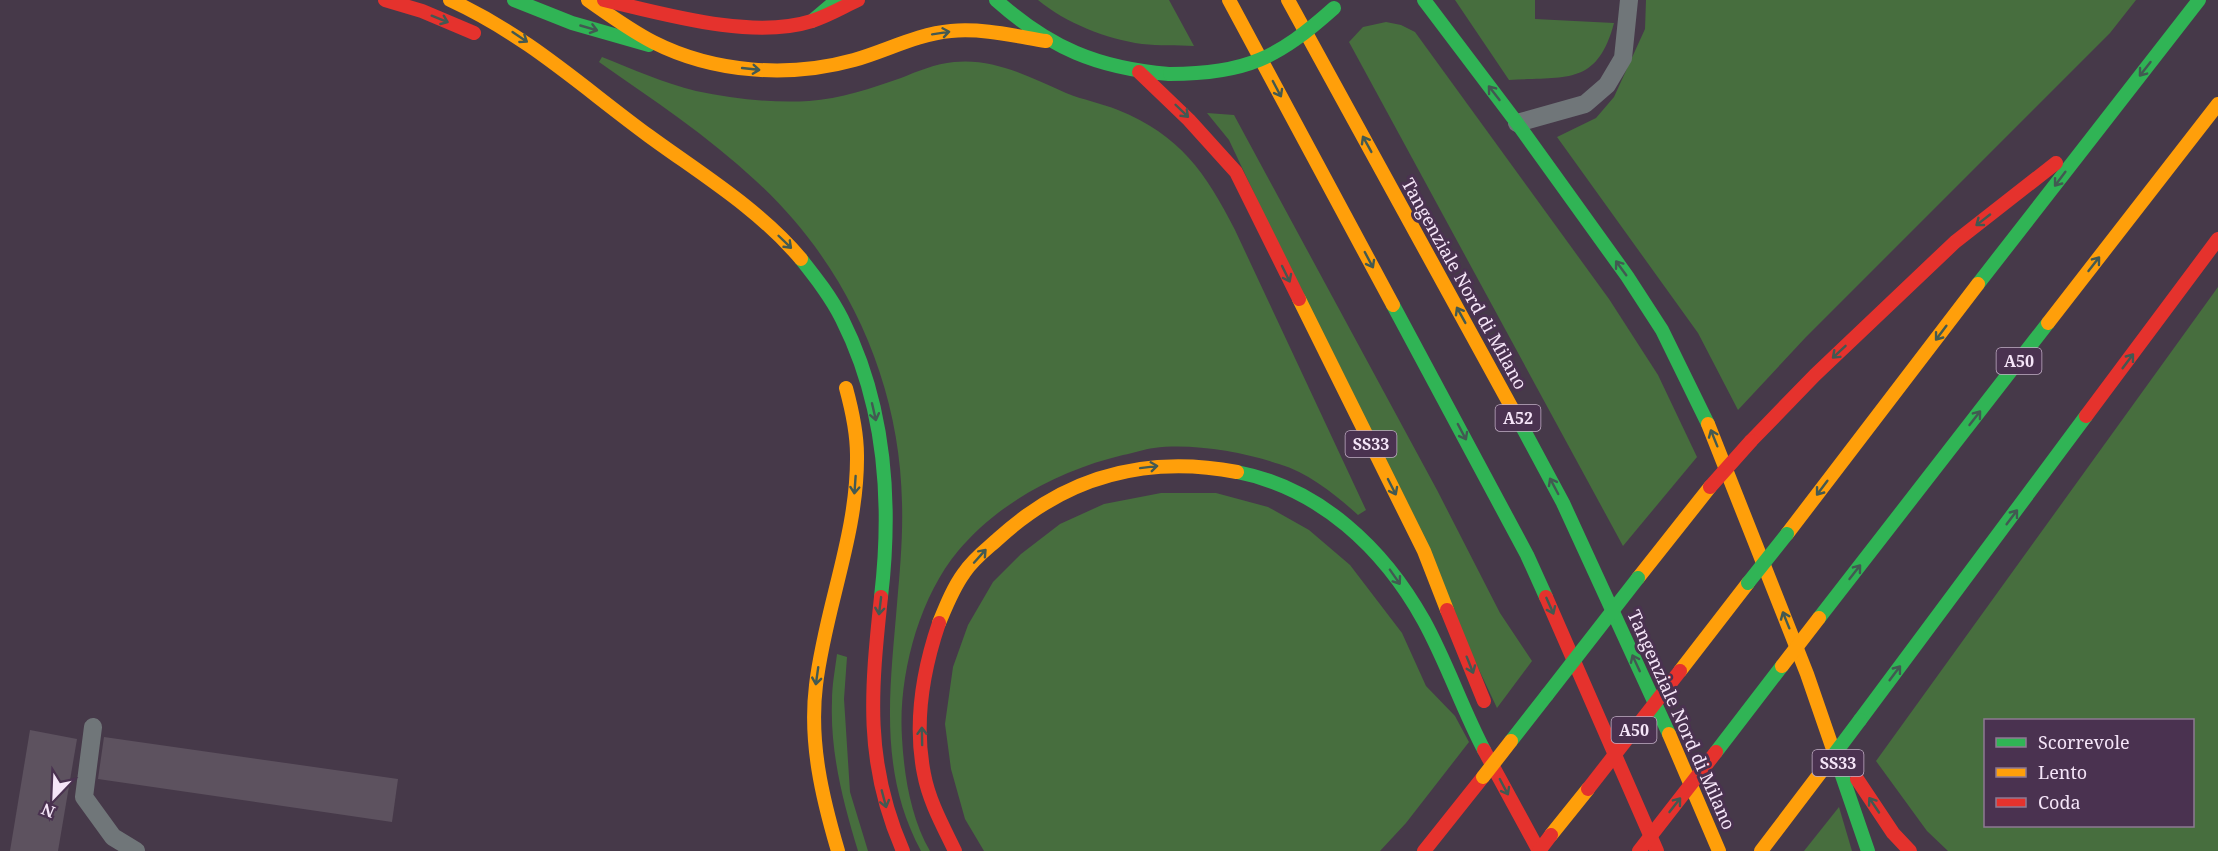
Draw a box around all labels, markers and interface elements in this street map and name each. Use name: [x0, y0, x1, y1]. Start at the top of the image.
one-way arrow: [431, 14, 449, 25]
one-way arrow: [579, 22, 598, 34]
one-way arrow: [930, 27, 950, 38]
one-way arrow: [511, 31, 528, 43]
one-way arrow: [2139, 60, 2152, 76]
one-way arrow: [741, 64, 761, 75]
one-way arrow: [1272, 79, 1283, 97]
one-way arrow: [1488, 85, 1500, 101]
one-way arrow: [1175, 104, 1190, 119]
one-way arrow: [1361, 136, 1373, 153]
one-way arrow: [2053, 170, 2066, 186]
street label: Tangenziale Nord di Milano: [1397, 173, 1533, 394]
one-way arrow: [1975, 214, 1991, 227]
one-way arrow: [777, 235, 792, 250]
one-way arrow: [1363, 251, 1375, 268]
one-way arrow: [2088, 256, 2101, 272]
one-way arrow: [1615, 260, 1627, 276]
one-way arrow: [1281, 265, 1293, 283]
one-way arrow: [1455, 307, 1467, 324]
one-way arrow: [1934, 325, 1947, 341]
one-way arrow: [1832, 344, 1847, 358]
road number: A50: [1996, 348, 2042, 374]
one-way arrow: [2122, 353, 2135, 369]
one-way arrow: [869, 402, 881, 421]
road number: A52: [1496, 405, 1540, 431]
one-way arrow: [1968, 410, 1981, 426]
one-way arrow: [1456, 423, 1468, 440]
one-way arrow: [1708, 430, 1719, 448]
road number: SS33: [1346, 431, 1396, 457]
one-way arrow: [1139, 462, 1159, 473]
one-way arrow: [850, 475, 861, 495]
one-way arrow: [1387, 477, 1398, 495]
one-way arrow: [1548, 478, 1559, 496]
one-way arrow: [1816, 480, 1829, 496]
one-way arrow: [2005, 509, 2018, 525]
one-way arrow: [973, 548, 987, 563]
one-way arrow: [1849, 564, 1862, 580]
one-way arrow: [1389, 569, 1401, 585]
one-way arrow: [874, 595, 885, 615]
one-way arrow: [1545, 597, 1556, 615]
street label: Tangenziale Nord di Milano: [1622, 606, 1741, 833]
one-way arrow: [1779, 611, 1790, 630]
one-way arrow: [1630, 655, 1642, 673]
one-way arrow: [1465, 656, 1476, 674]
one-way arrow: [1888, 665, 1901, 681]
one-way arrow: [812, 666, 823, 686]
road number: A50: [1612, 717, 1656, 743]
legend: [1984, 719, 2194, 827]
one-way arrow: [916, 726, 927, 746]
text: Scorrevole: [2038, 730, 2130, 754]
road number: SS33: [1812, 750, 1864, 776]
text: Lento: [2038, 760, 2087, 784]
north arrow: [24, 767, 84, 827]
one-way arrow: [1499, 777, 1510, 795]
one-way arrow: [878, 789, 890, 808]
text: Coda: [2038, 790, 2081, 814]
one-way arrow: [1668, 797, 1681, 813]
text: N: [38, 798, 58, 823]
one-way arrow: [1868, 798, 1880, 814]

